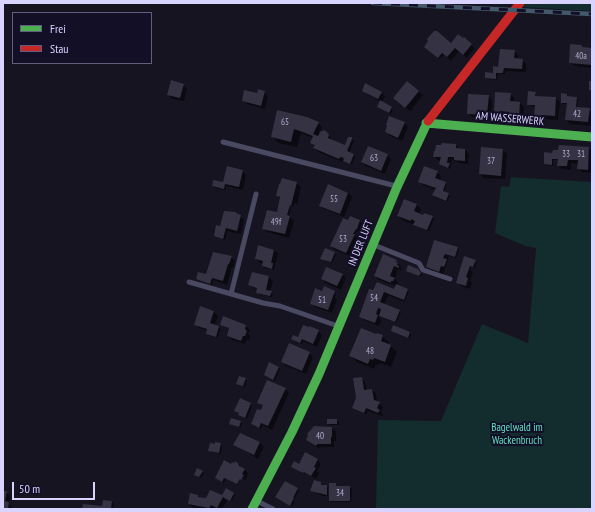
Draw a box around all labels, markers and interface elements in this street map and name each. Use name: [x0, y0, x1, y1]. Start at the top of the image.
legend: [12, 12, 152, 64]
text: Frei: [50, 21, 66, 36]
text: Stau: [50, 41, 68, 56]
house number: 40a: [575, 51, 587, 61]
street label: AM WASSERWERK: [475, 109, 545, 129]
house number: 42: [573, 109, 581, 119]
house number: 65: [281, 117, 289, 127]
house number: 33: [562, 149, 570, 159]
house number: 31: [577, 149, 585, 159]
house number: 63: [370, 153, 378, 163]
house number: 37: [487, 156, 495, 166]
house number: 55: [330, 194, 338, 204]
house number: 49f: [271, 217, 281, 227]
street label: IN DER LUFT: [346, 218, 376, 268]
house number: 53: [339, 234, 347, 244]
house number: 54: [370, 293, 378, 303]
house number: 51: [318, 295, 326, 305]
house number: 48: [366, 346, 374, 356]
park label: Bagelwald im Wackenbruch: [491, 421, 543, 447]
house number: 40: [316, 431, 324, 441]
scale bar: [14, 474, 97, 500]
text: 50 m: [19, 481, 40, 496]
house number: 34: [336, 488, 344, 498]

